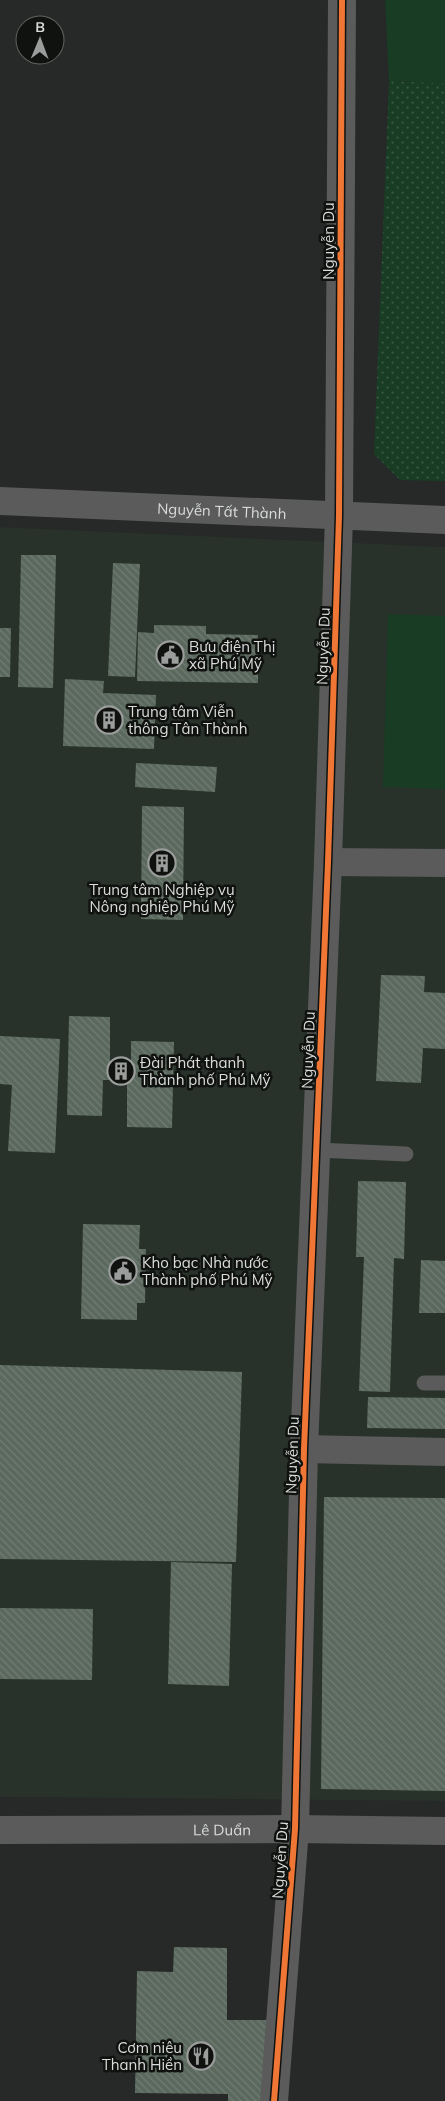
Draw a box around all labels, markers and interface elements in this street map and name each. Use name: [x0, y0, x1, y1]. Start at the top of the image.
north arrow: [15, 15, 65, 65]
text: B: [35, 18, 46, 36]
street label: Nguyễn Du: [319, 202, 338, 280]
street label: Nguyễn Tất Thành: [157, 498, 287, 523]
street label: Nguyễn Du: [312, 607, 334, 685]
place label: Bưu điện Thị xã Phú Mỹ: [189, 637, 275, 673]
public building icon: Bưu điện Thị xã Phú Mỹ: [155, 640, 185, 670]
place label: Trung tâm Viễn thông Tân Thành: [128, 702, 248, 738]
building icon: Trung tâm Viễn thông Tân Thành: [94, 705, 124, 735]
building icon: Trung tâm Nghiệp vụ Nông nghiệp Phú Mỹ: [147, 848, 177, 878]
place label: Trung tâm Nghiệp vụ Nông nghiệp Phú Mỹ: [89, 880, 235, 916]
street label: Nguyễn Du: [297, 1011, 319, 1089]
place label: Đài Phát thanh Thành phố Phú Mỹ: [140, 1053, 271, 1089]
building icon: Đài Phát thanh Thành phố Phú Mỹ: [106, 1056, 136, 1086]
place label: Kho bạc Nhà nước Thành phố Phú Mỹ: [142, 1253, 273, 1289]
public building icon: Kho bạc Nhà nước Thành phố Phú Mỹ: [108, 1256, 138, 1286]
street label: Nguyễn Du: [281, 1416, 303, 1494]
street label: Lê Duẩn: [193, 1820, 251, 1839]
street label: Nguyễn Du: [268, 1821, 292, 1899]
place label: Cơm niêu Thanh Hiền: [102, 2038, 182, 2074]
restaurant icon: Cơm niêu Thanh Hiền: [186, 2041, 216, 2071]

